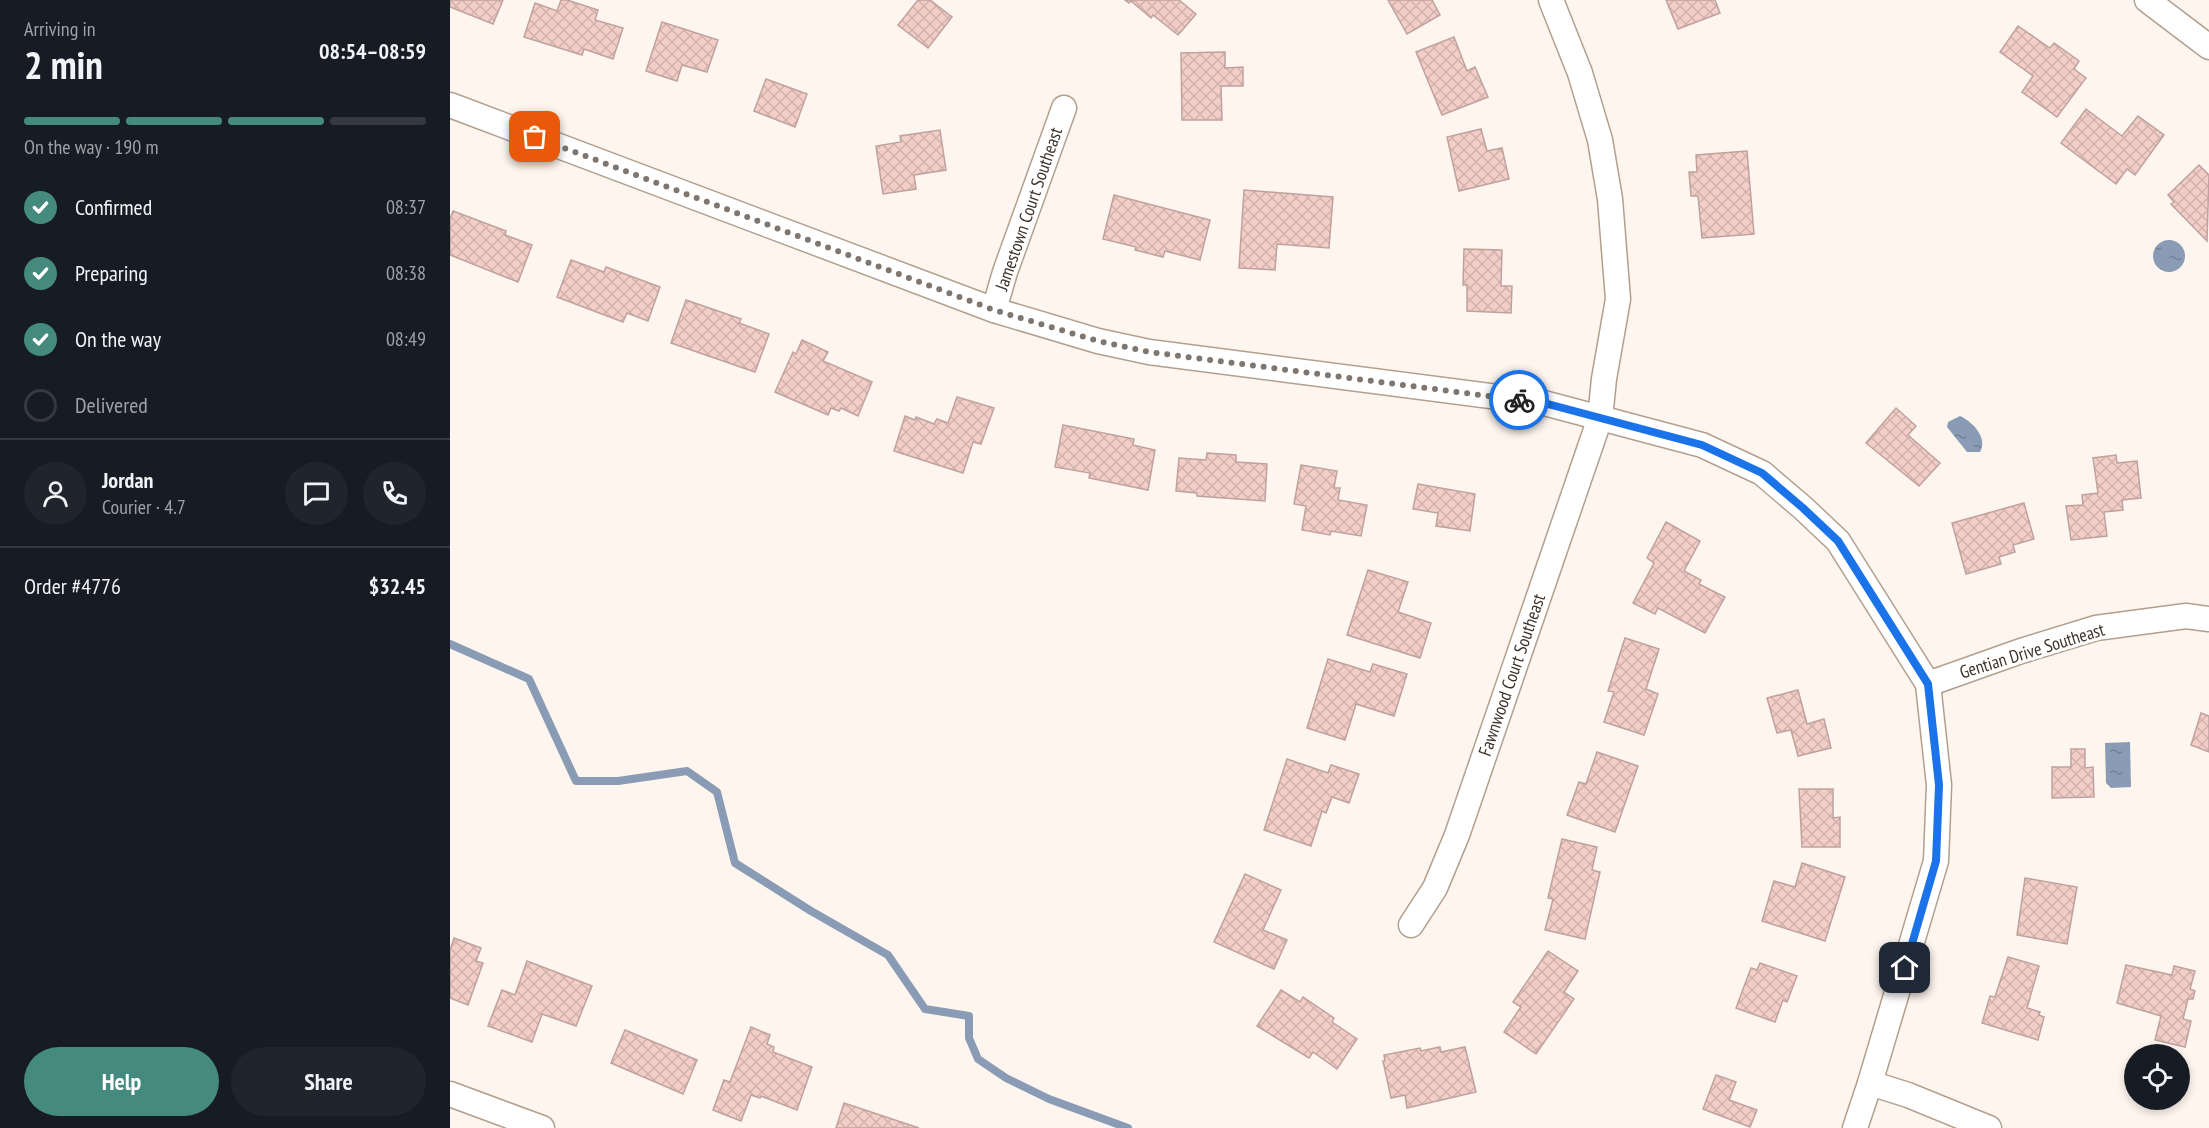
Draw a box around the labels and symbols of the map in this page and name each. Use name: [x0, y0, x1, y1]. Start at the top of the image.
pin: [509, 111, 560, 162]
street label: Jamestown Court Southeast: [990, 124, 1067, 294]
courier: [1489, 370, 1549, 430]
street label: Fawnwood Court Southeast: [1473, 591, 1550, 759]
street label: Gentian Drive Southeast: [1957, 618, 2107, 683]
pin: [1879, 942, 1930, 993]

